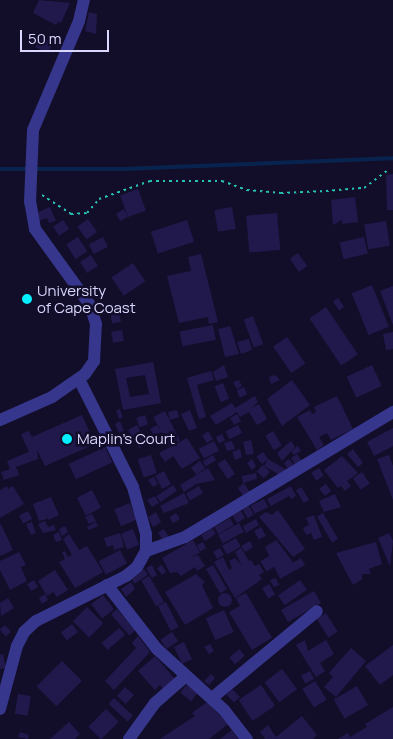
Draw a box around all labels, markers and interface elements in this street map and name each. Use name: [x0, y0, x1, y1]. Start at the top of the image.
scale bar: [22, 20, 111, 52]
text: 50 m: [28, 28, 62, 49]
place label: University of Cape Coast: [37, 281, 136, 316]
marker: University of Cape Coast: [21, 293, 33, 305]
place label: Maplin's Court: [77, 430, 175, 448]
marker: Maplin's Court: [61, 433, 73, 445]

